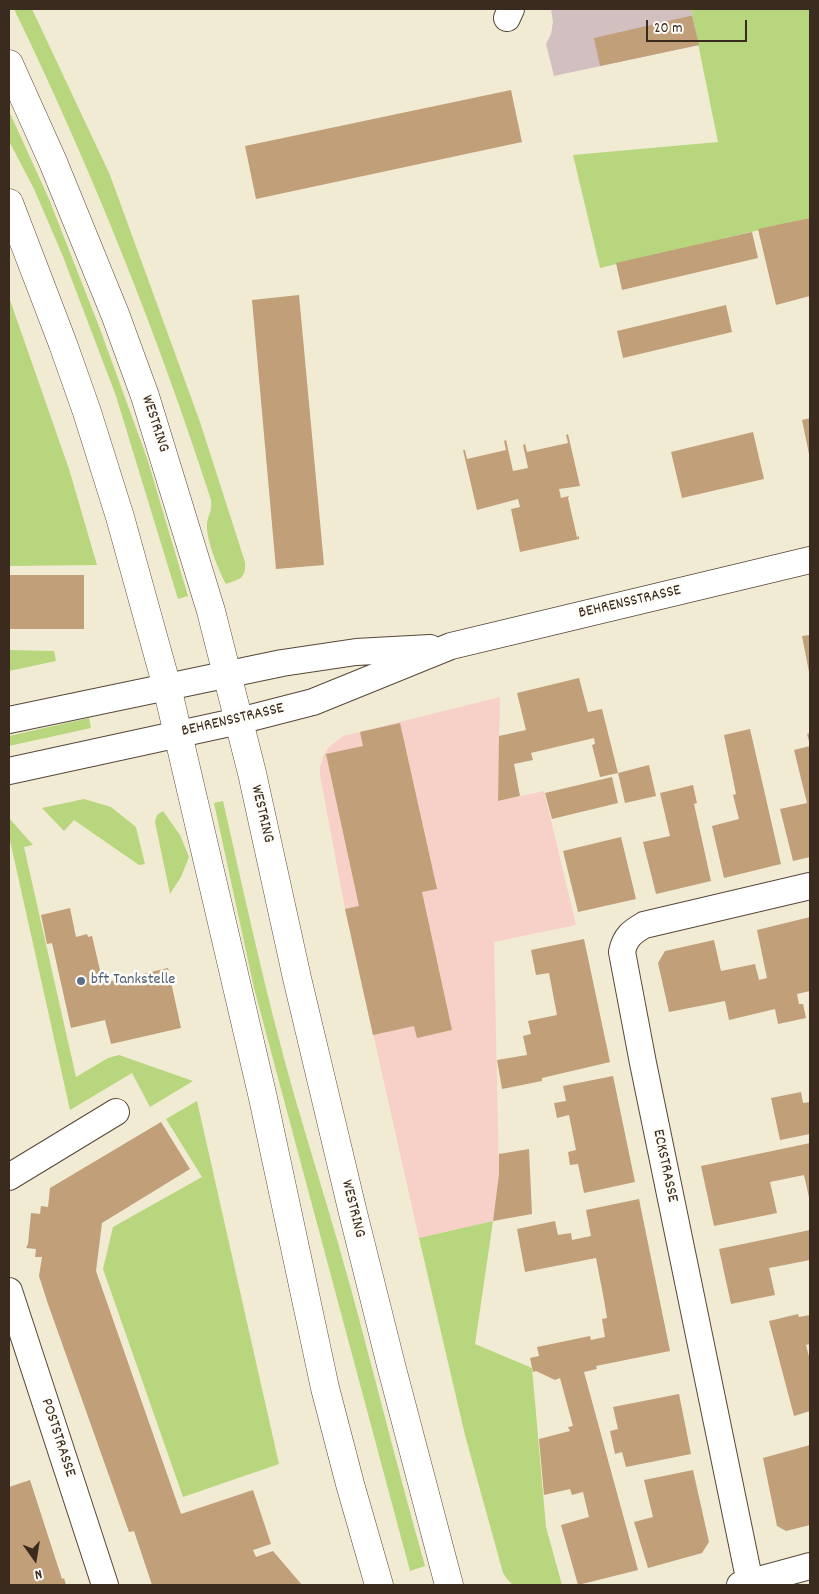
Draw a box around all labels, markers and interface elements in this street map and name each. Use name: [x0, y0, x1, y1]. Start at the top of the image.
scale bar: [649, 10, 750, 42]
text: 20 m: [654, 18, 682, 40]
street label: WESTRING: [136, 393, 172, 455]
street label: BEHRENSSTRASSE: [577, 582, 683, 624]
street label: BEHRENSSTRASSE: [180, 700, 286, 742]
street label: WESTRING: [245, 783, 277, 845]
place label: bft Tankstelle: [91, 971, 175, 991]
marker: bft Tankstelle: [75, 975, 87, 987]
street label: ECKSTRASSE: [647, 1128, 681, 1204]
street label: WESTRING: [336, 1178, 368, 1240]
street label: POSTSTRASSE: [35, 1396, 79, 1480]
north arrow: [10, 1534, 60, 1584]
text: N: [33, 1563, 44, 1584]

